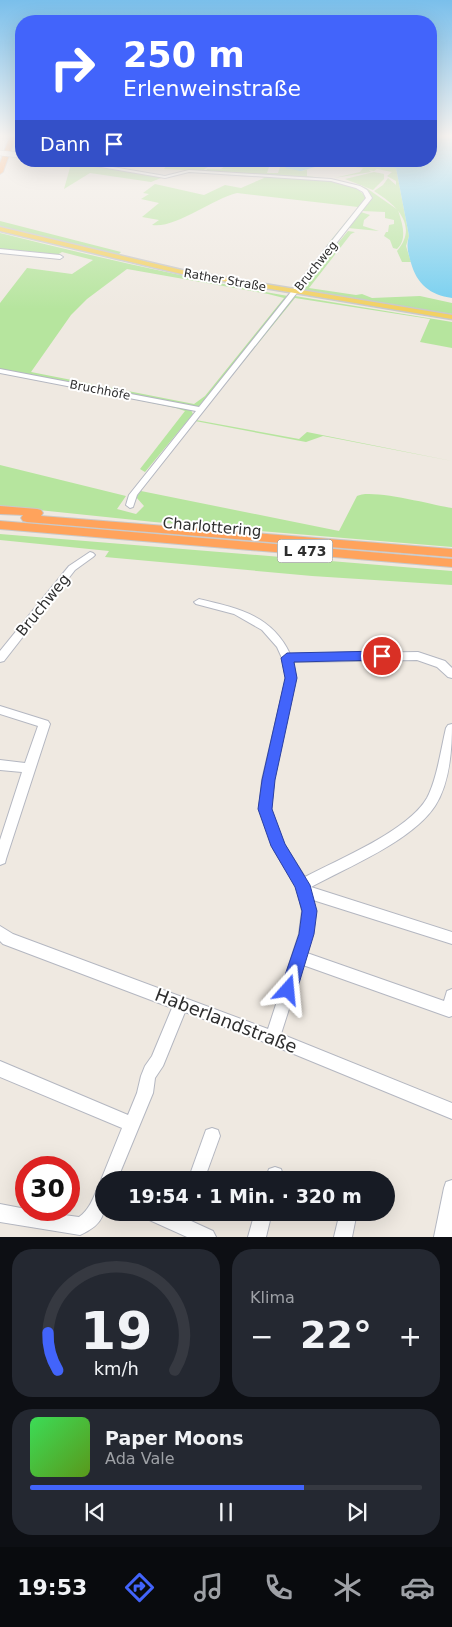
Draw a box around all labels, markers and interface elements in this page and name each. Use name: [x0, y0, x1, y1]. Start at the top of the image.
icon: right: [40, 35, 105, 100]
text: 250 m: [123, 35, 245, 75]
text: Erlenweinstraße: [123, 76, 301, 101]
icon: arrive: [100, 130, 128, 158]
text: Dann: [40, 133, 90, 155]
street label: Bruchweg: [292, 238, 340, 294]
street label: Rather Straße: [183, 266, 267, 294]
street label: Bruchhöfe: [68, 377, 132, 403]
street label: Charlottering: [162, 514, 262, 540]
road number: L 473: [278, 540, 332, 562]
street label: Bruchweg: [12, 570, 74, 640]
pin: [361, 635, 403, 677]
icon: arrive: [368, 642, 396, 670]
position arrow: [261, 963, 313, 1015]
street label: Haberlandstraße: [152, 984, 300, 1057]
speed limit sign: 30: [15, 1156, 80, 1221]
text: 19:54 · 1 Min. · 320 m: [128, 1185, 362, 1207]
text: Klima: [250, 1288, 295, 1307]
text: 19: [80, 1301, 152, 1361]
text: 22°: [300, 1313, 372, 1357]
text: −: [250, 1320, 273, 1353]
text: +: [399, 1320, 422, 1353]
text: km/h: [93, 1358, 139, 1379]
text: Paper Moons: [105, 1427, 244, 1449]
text: Ada Vale: [105, 1449, 175, 1468]
icon: previous: [81, 1498, 109, 1526]
icon: pause: [212, 1498, 240, 1526]
icon: next: [343, 1498, 371, 1526]
icon: directions: [122, 1570, 157, 1605]
icon: music: [191, 1570, 226, 1605]
icon: phone: [261, 1570, 296, 1605]
icon: climate: [330, 1570, 365, 1605]
icon: car: [400, 1570, 435, 1605]
text: 19:53: [17, 1575, 87, 1600]

